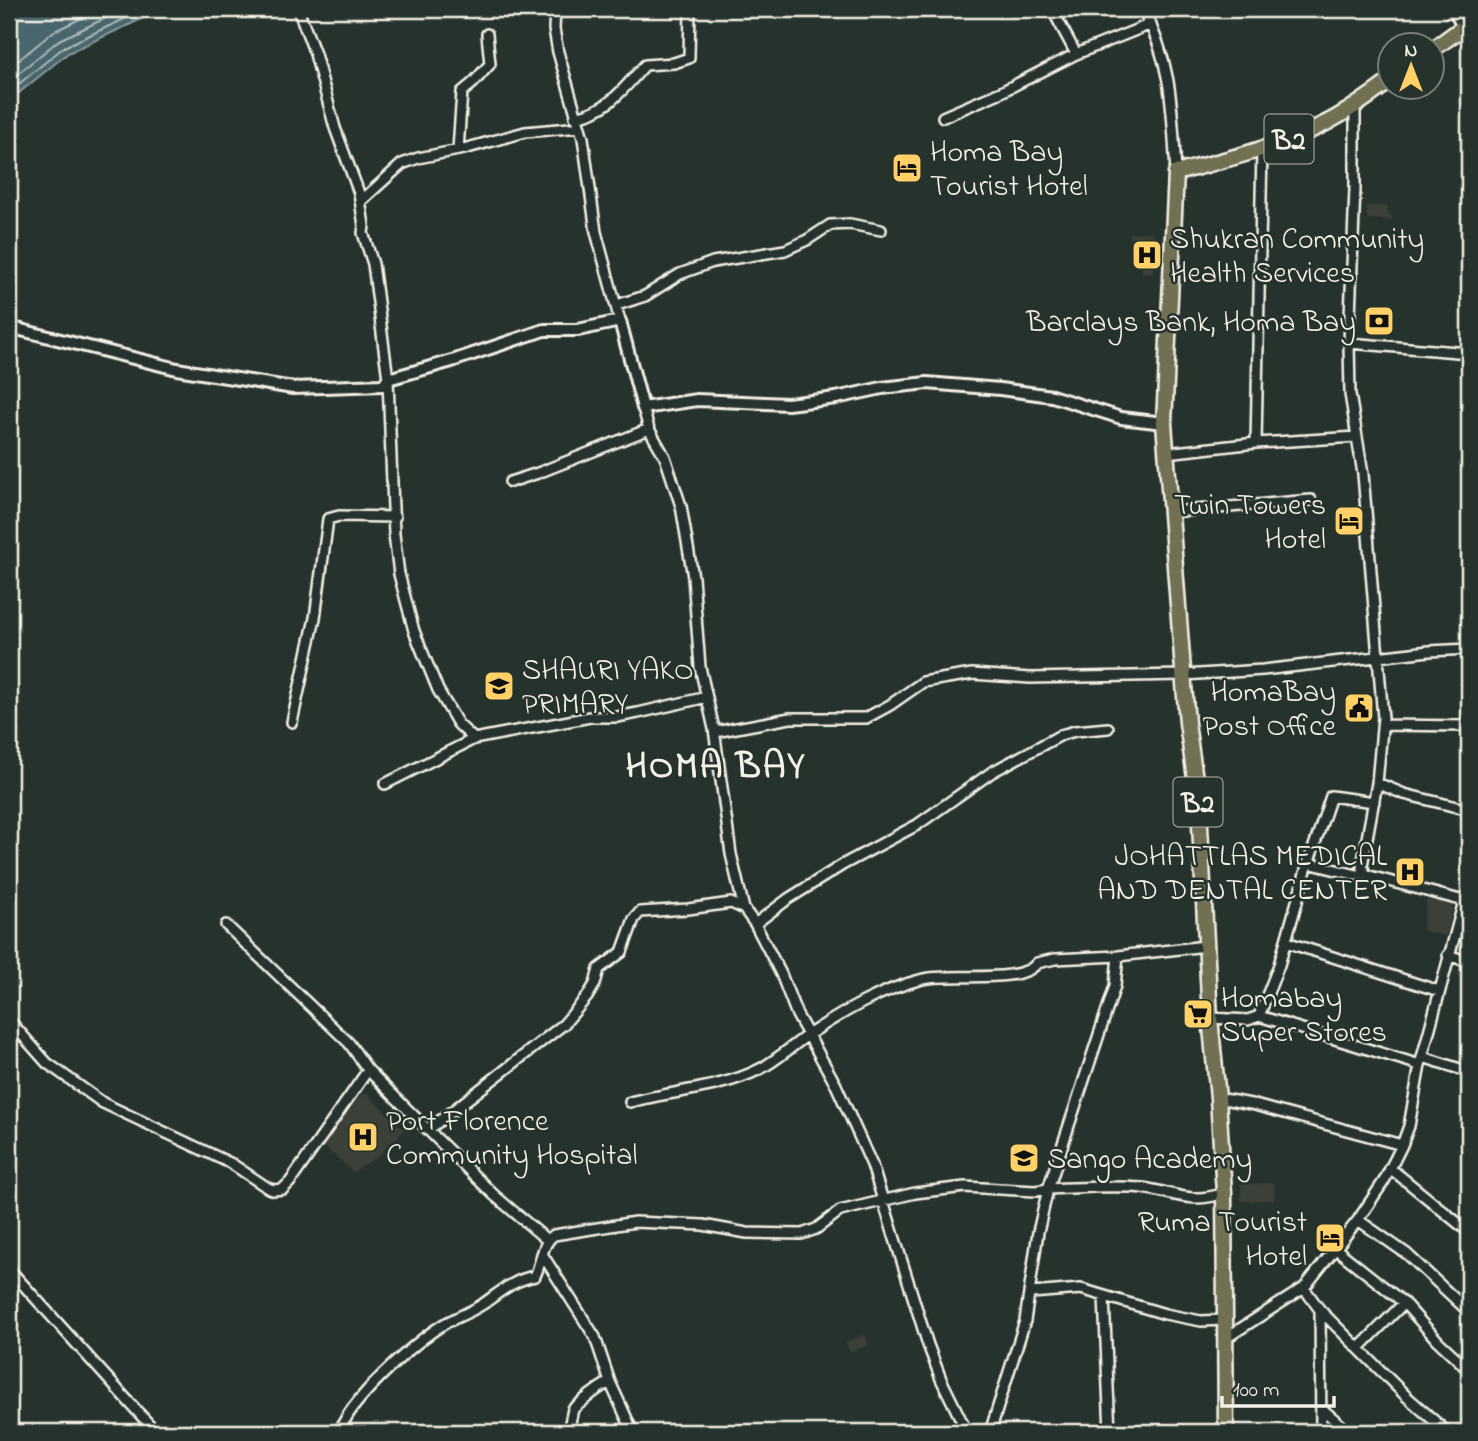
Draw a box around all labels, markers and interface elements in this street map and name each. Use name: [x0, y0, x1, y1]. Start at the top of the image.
north arrow: [1376, 32, 1446, 102]
text: N: [1405, 38, 1418, 65]
road number: B2: [1264, 114, 1314, 164]
place label: Homa Bay Tourist Hotel: [930, 132, 1088, 210]
hotel icon: Homa Bay Tourist Hotel: [890, 151, 924, 185]
place label: Shukran Community Health Services: [1170, 219, 1424, 297]
hospital icon: Shukran Community Health Services: [1130, 238, 1164, 272]
place label: Barclays Bank, Homa Bay: [1025, 302, 1356, 346]
bank icon: Barclays Bank, Homa Bay: [1362, 304, 1396, 338]
place label: Twin Towers Hotel: [1174, 485, 1326, 563]
hotel icon: Twin Towers Hotel: [1332, 504, 1366, 538]
place label: SHAURI YAKO PRIMARY: [522, 650, 694, 728]
school or university icon: SHAURI YAKO PRIMARY: [482, 669, 516, 703]
place label: HomaBay Post Office: [1202, 672, 1337, 750]
public building icon: HomaBay Post Office: [1342, 691, 1376, 725]
district label: HOMA BAY: [626, 741, 806, 795]
road number: B2: [1174, 778, 1222, 826]
place label: JOHATTLAS MEDICAL AND DENTAL CENTER: [1097, 836, 1388, 914]
hospital icon: JOHATTLAS MEDICAL AND DENTAL CENTER: [1393, 855, 1427, 889]
place label: Homabay Super Stores: [1221, 978, 1387, 1056]
supermarket icon: Homabay Super Stores: [1181, 997, 1215, 1031]
place label: Port Florence Community Hospital: [386, 1101, 638, 1179]
hospital icon: Port Florence Community Hospital: [346, 1120, 380, 1154]
place label: Sango Academy: [1047, 1139, 1252, 1183]
school or university icon: Sango Academy: [1007, 1141, 1041, 1175]
place label: Ruma Tourist Hotel: [1138, 1202, 1307, 1280]
hotel icon: Ruma Tourist Hotel: [1313, 1221, 1347, 1255]
scale bar: [1222, 1364, 1334, 1408]
text: 100 m: [1233, 1376, 1279, 1406]

